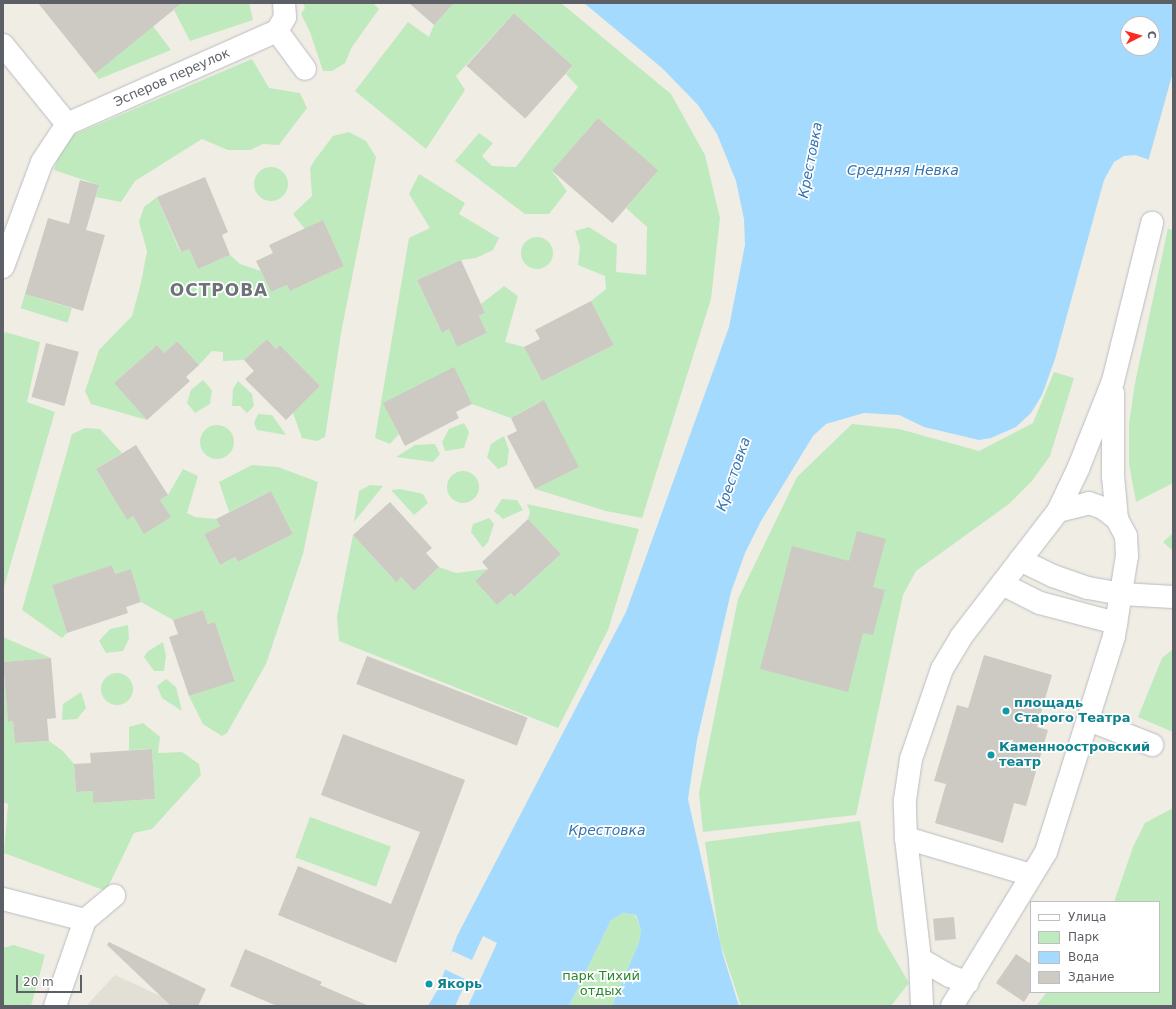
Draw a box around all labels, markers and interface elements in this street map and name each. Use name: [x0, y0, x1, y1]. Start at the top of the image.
north arrow: [1120, 16, 1160, 56]
text: С: [1145, 30, 1158, 39]
street label: Эсперов переулок: [112, 45, 232, 111]
water label: Крестовка: [794, 121, 826, 199]
water label: Средняя Невка: [847, 162, 959, 178]
district label: ОСТРОВА: [170, 281, 268, 301]
water label: Крестовка: [712, 435, 754, 513]
place label: площадь Старого Театра: [1014, 696, 1130, 727]
marker: площадь Старого Театра: [1001, 706, 1011, 716]
place label: Каменноостровский театр: [999, 740, 1150, 771]
marker: Каменноостровский театр: [986, 750, 996, 760]
water label: Крестовка: [568, 822, 646, 838]
legend: [1030, 901, 1160, 993]
text: Улица: [1068, 910, 1106, 924]
text: Парк: [1068, 930, 1099, 944]
text: Вода: [1068, 950, 1099, 964]
scale bar: [18, 967, 84, 993]
park label: парк Тихий отдых: [562, 969, 640, 1000]
text: Здание: [1068, 970, 1114, 984]
text: 20 m: [23, 975, 54, 989]
place label: Якорь: [437, 976, 482, 992]
marker: Якорь: [424, 979, 434, 989]

